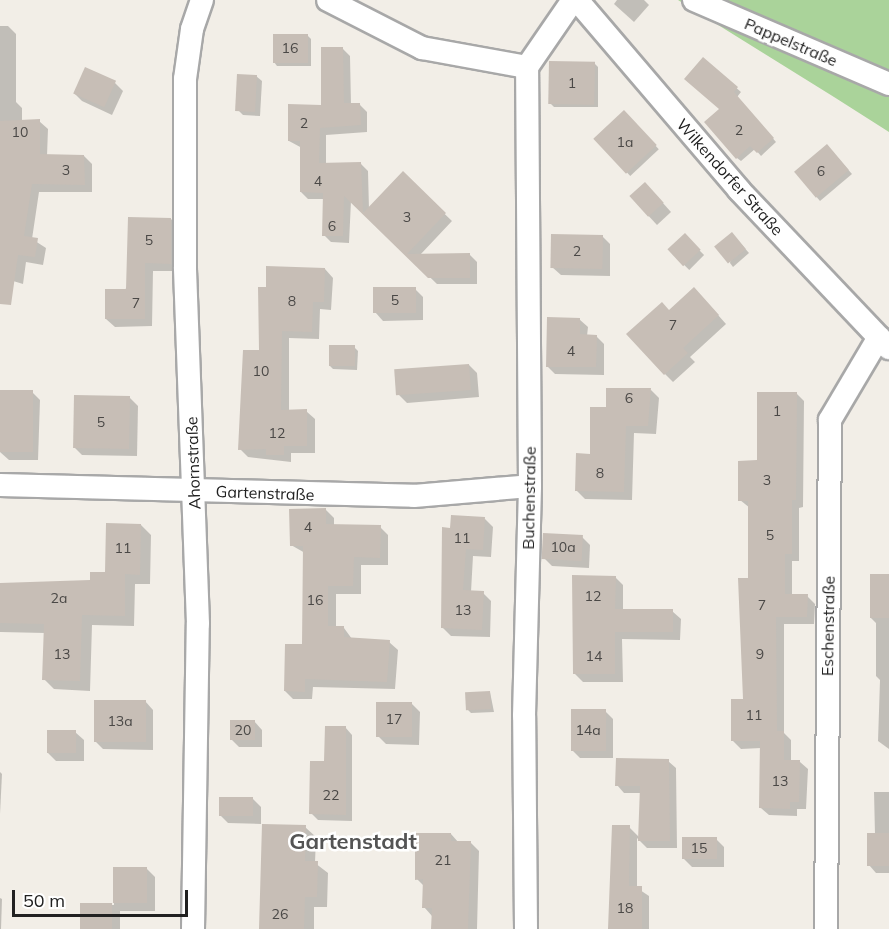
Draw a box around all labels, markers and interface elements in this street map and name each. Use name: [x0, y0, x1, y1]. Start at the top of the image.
street label: Pappelstraße: [742, 14, 840, 70]
house number: 16: [282, 40, 298, 56]
house number: 1: [568, 75, 576, 91]
house number: 2: [300, 115, 308, 131]
street label: Wilkendorfer Straße: [673, 115, 787, 239]
house number: 2: [735, 122, 743, 138]
house number: 10: [12, 124, 28, 140]
house number: 1a: [617, 134, 633, 150]
house number: 3: [62, 162, 70, 178]
house number: 6: [817, 163, 825, 179]
house number: 4: [314, 173, 322, 189]
house number: 3: [403, 209, 411, 225]
house number: 6: [328, 218, 336, 234]
house number: 5: [145, 232, 153, 248]
house number: 2: [573, 243, 581, 259]
house number: 5: [391, 292, 399, 308]
house number: 8: [288, 293, 296, 309]
house number: 7: [132, 295, 140, 311]
house number: 7: [669, 317, 677, 333]
house number: 4: [567, 343, 575, 359]
house number: 10: [253, 363, 269, 379]
house number: 6: [625, 390, 633, 406]
house number: 1: [773, 403, 781, 419]
house number: 5: [97, 414, 105, 430]
street label: Ahornstraße: [182, 416, 204, 510]
house number: 12: [269, 425, 285, 441]
street label: Buchenstraße: [519, 446, 539, 550]
house number: 8: [596, 465, 604, 481]
house number: 3: [763, 472, 771, 488]
street label: Gartenstraße: [215, 482, 315, 504]
house number: 4: [304, 519, 312, 535]
house number: 5: [766, 527, 774, 543]
house number: 11: [454, 530, 470, 546]
house number: 10a: [550, 539, 576, 555]
house number: 11: [115, 540, 131, 556]
street label: Eschenstraße: [818, 576, 838, 676]
house number: 12: [585, 588, 601, 604]
house number: 2a: [51, 590, 67, 606]
house number: 16: [307, 592, 323, 608]
house number: 7: [758, 597, 766, 613]
house number: 13: [455, 602, 471, 618]
house number: 13: [54, 646, 70, 662]
house number: 9: [756, 646, 764, 662]
house number: 14: [586, 648, 602, 664]
house number: 11: [746, 707, 762, 723]
house number: 17: [386, 711, 402, 727]
house number: 13a: [107, 713, 133, 729]
house number: 20: [235, 722, 251, 738]
house number: 14a: [575, 722, 601, 738]
house number: 13: [772, 773, 788, 789]
house number: 22: [323, 787, 339, 803]
district label: Gartenstadt: [289, 829, 417, 855]
house number: 15: [691, 840, 707, 856]
house number: 21: [435, 852, 451, 868]
scale bar: [15, 878, 190, 916]
text: 50 m: [23, 889, 65, 912]
house number: 18: [617, 900, 633, 916]
house number: 26: [272, 906, 288, 922]

